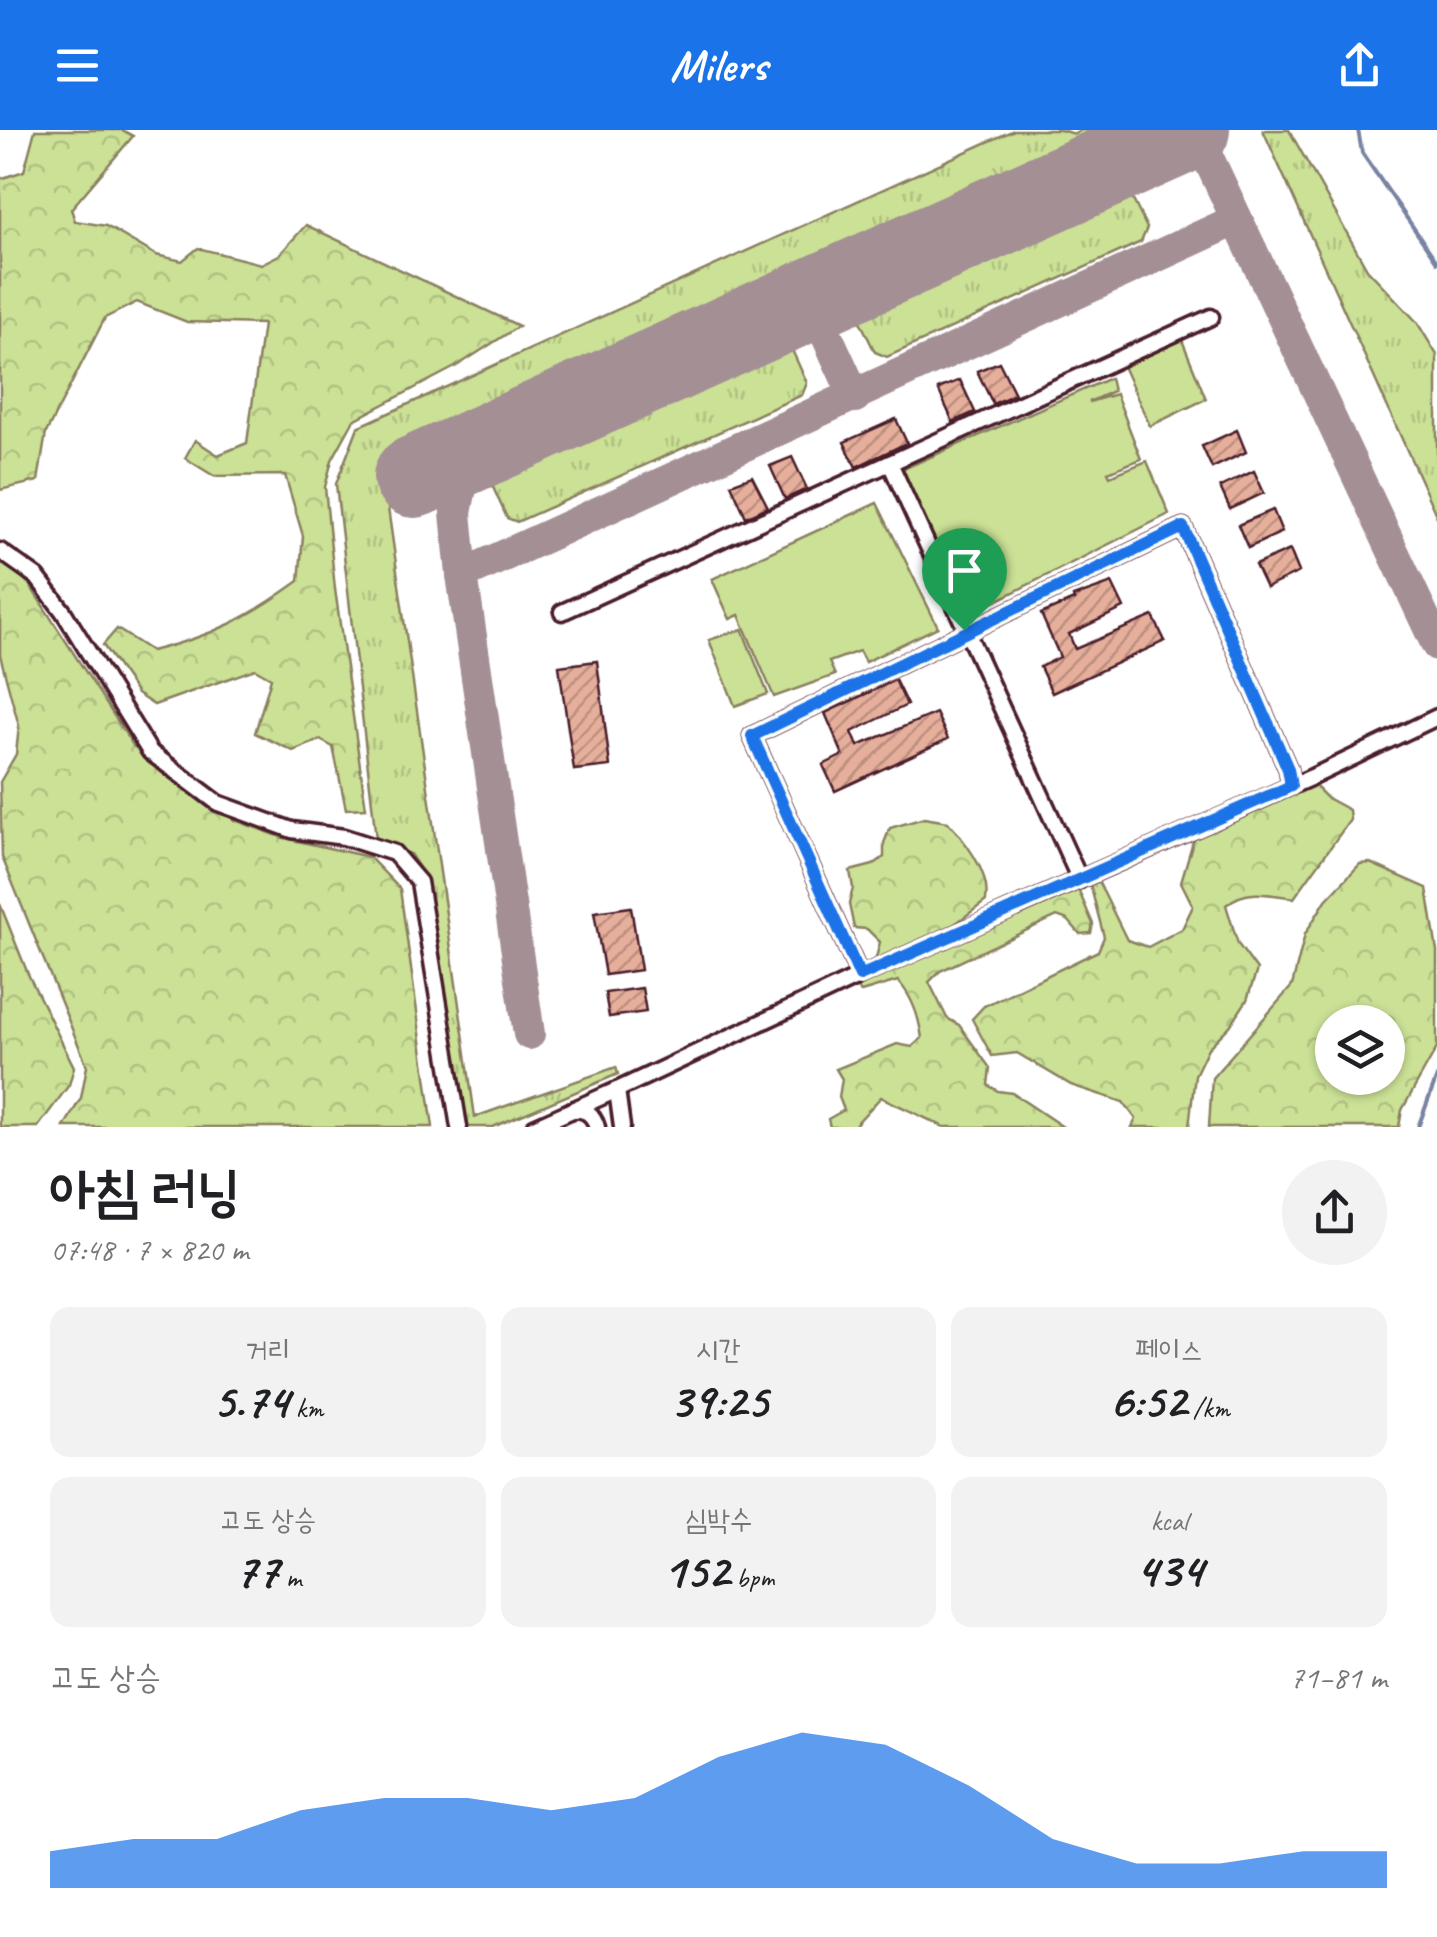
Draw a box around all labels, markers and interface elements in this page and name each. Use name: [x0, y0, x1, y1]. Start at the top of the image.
text: Milers: [670, 37, 767, 94]
icon: menu: [50, 38, 105, 93]
icon: share: [1332, 38, 1387, 93]
pin: [922, 528, 1007, 631]
icon: arrive: [937, 543, 992, 598]
map controls: [1315, 1005, 1405, 1095]
button: layers: [1315, 1005, 1405, 1095]
text: 아침 러닝: [50, 1156, 240, 1226]
button: share: [1282, 1160, 1387, 1265]
text: 07:48 · 7 × 820 m: [50, 1229, 248, 1270]
text: 거리: [245, 1332, 290, 1367]
text: 시간: [696, 1332, 741, 1367]
text: 페이스: [1135, 1332, 1203, 1367]
text: 5.74: [213, 1369, 289, 1432]
text: 39:25: [669, 1369, 768, 1432]
text: 6:52: [1109, 1369, 1186, 1432]
text: km: [289, 1390, 323, 1425]
text: /km: [1186, 1390, 1230, 1425]
text: 고도 상승: [219, 1502, 316, 1537]
text: 심박수: [685, 1502, 752, 1537]
text: kcal: [1151, 1503, 1188, 1538]
text: 434: [1135, 1538, 1203, 1601]
text: 77: [234, 1539, 279, 1602]
text: 152: [663, 1539, 729, 1602]
text: m: [279, 1560, 301, 1595]
text: bpm: [729, 1560, 774, 1595]
text: 고도 상승: [50, 1657, 161, 1698]
text: 71–81 m: [1289, 1657, 1387, 1698]

